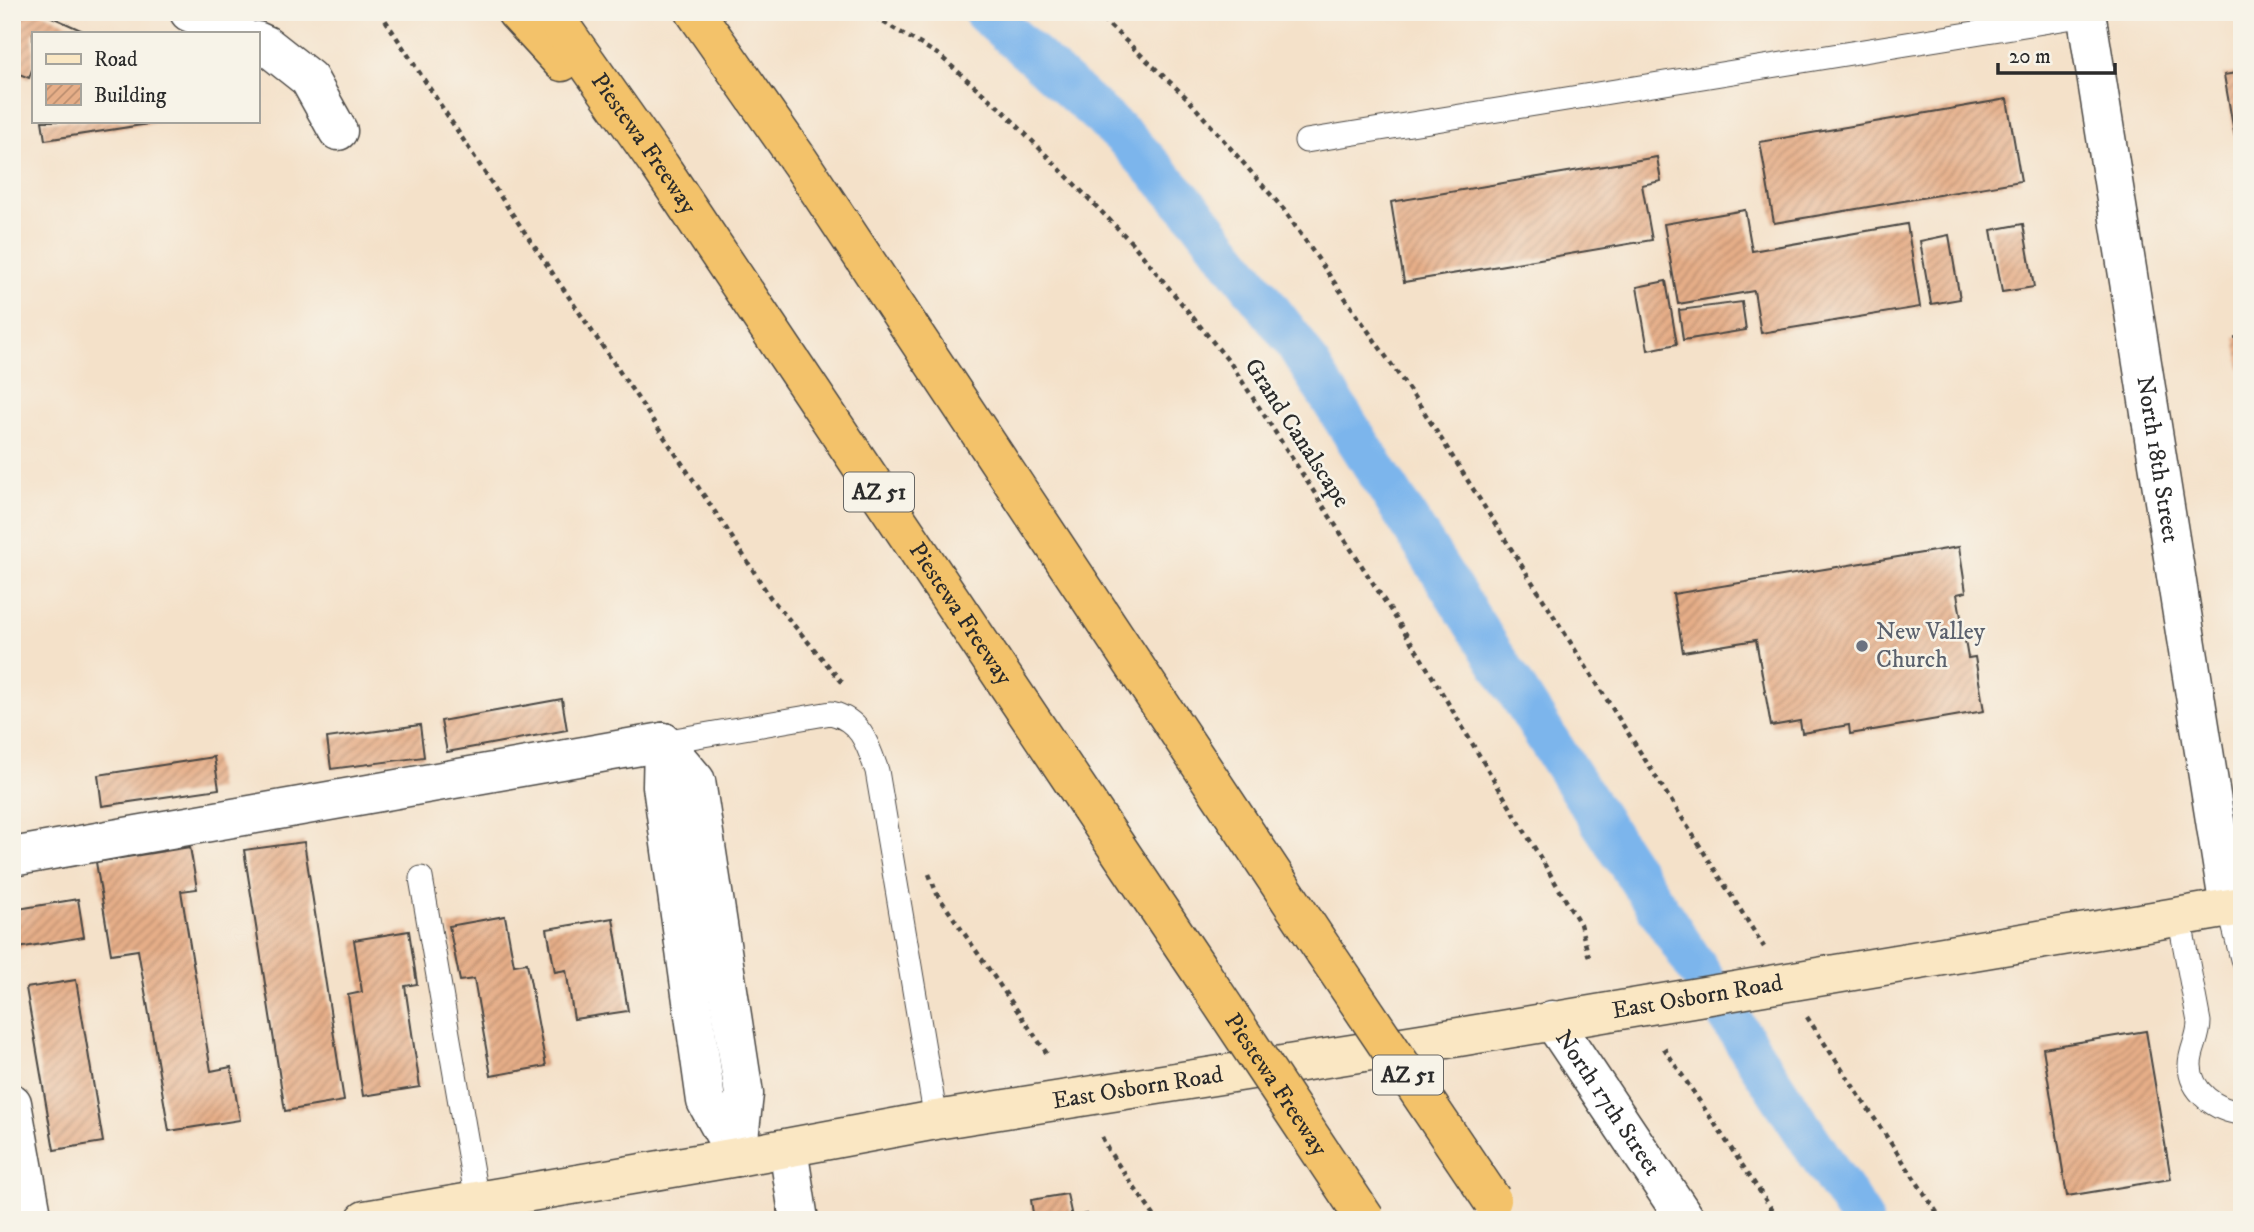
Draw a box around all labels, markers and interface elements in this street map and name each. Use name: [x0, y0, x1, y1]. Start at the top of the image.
legend: [32, 32, 259, 122]
scale bar: [1998, 32, 2116, 76]
text: 20 m: [2009, 44, 2051, 70]
text: Road: [94, 47, 138, 73]
street label: Piestewa Freeway: [584, 67, 703, 221]
text: Building: [94, 83, 167, 109]
street label: Grand Canalscape: [1238, 353, 1356, 513]
street label: North 18th Street: [2129, 374, 2186, 545]
road number: AZ 51: [844, 472, 914, 512]
street label: Piestewa Freeway: [902, 537, 1019, 691]
place label: New Valley Church: [1876, 617, 1986, 675]
marker: New Valley Church: [1854, 638, 1870, 654]
street label: East Osborn Road: [1610, 968, 1785, 1026]
street label: Piestewa Freeway: [1217, 1007, 1334, 1162]
street label: North 17th Street: [1548, 1025, 1667, 1182]
road number: AZ 51: [1373, 1056, 1443, 1094]
street label: East Osborn Road: [1050, 1060, 1225, 1116]

